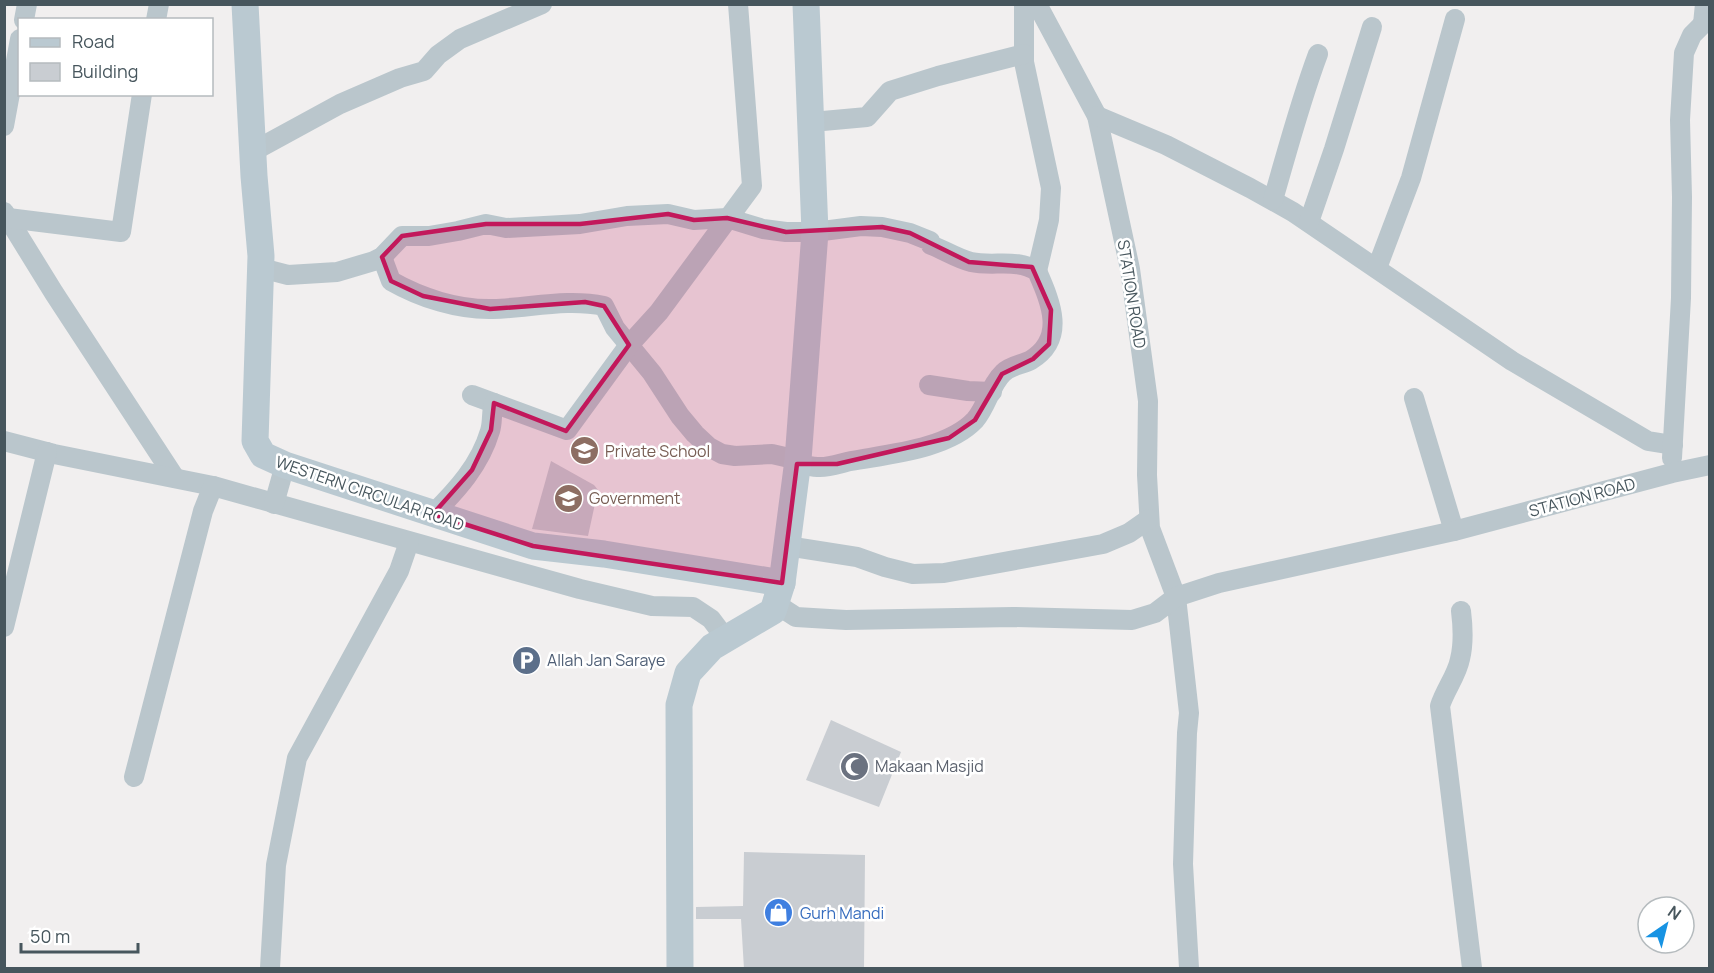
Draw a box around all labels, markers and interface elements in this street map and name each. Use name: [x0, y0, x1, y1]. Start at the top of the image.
legend: [18, 18, 213, 96]
text: Road: [72, 29, 115, 53]
text: Building: [72, 59, 138, 83]
street label: STATION ROAD: [1113, 238, 1151, 350]
school or university icon: Private School: [568, 435, 600, 467]
place label: Private School: [605, 440, 710, 462]
street label: WESTERN CIRCULAR ROAD: [273, 450, 467, 536]
street label: STATION ROAD: [1526, 472, 1638, 522]
school or university icon: Government: [552, 482, 584, 514]
place label: Government: [589, 487, 680, 509]
parking icon: Allah Jan Saraye: [510, 644, 542, 676]
place label: Allah Jan Saraye: [547, 649, 665, 671]
mosque icon: Makaan Masjid: [838, 750, 870, 782]
place label: Makaan Masjid: [875, 755, 984, 777]
north arrow: [1636, 895, 1696, 955]
shop icon: Gurh Mandi: [763, 897, 795, 929]
text: N: [1664, 900, 1686, 925]
place label: Gurh Mandi: [800, 902, 884, 924]
scale bar: [21, 916, 138, 954]
text: 50 m: [30, 924, 70, 948]

